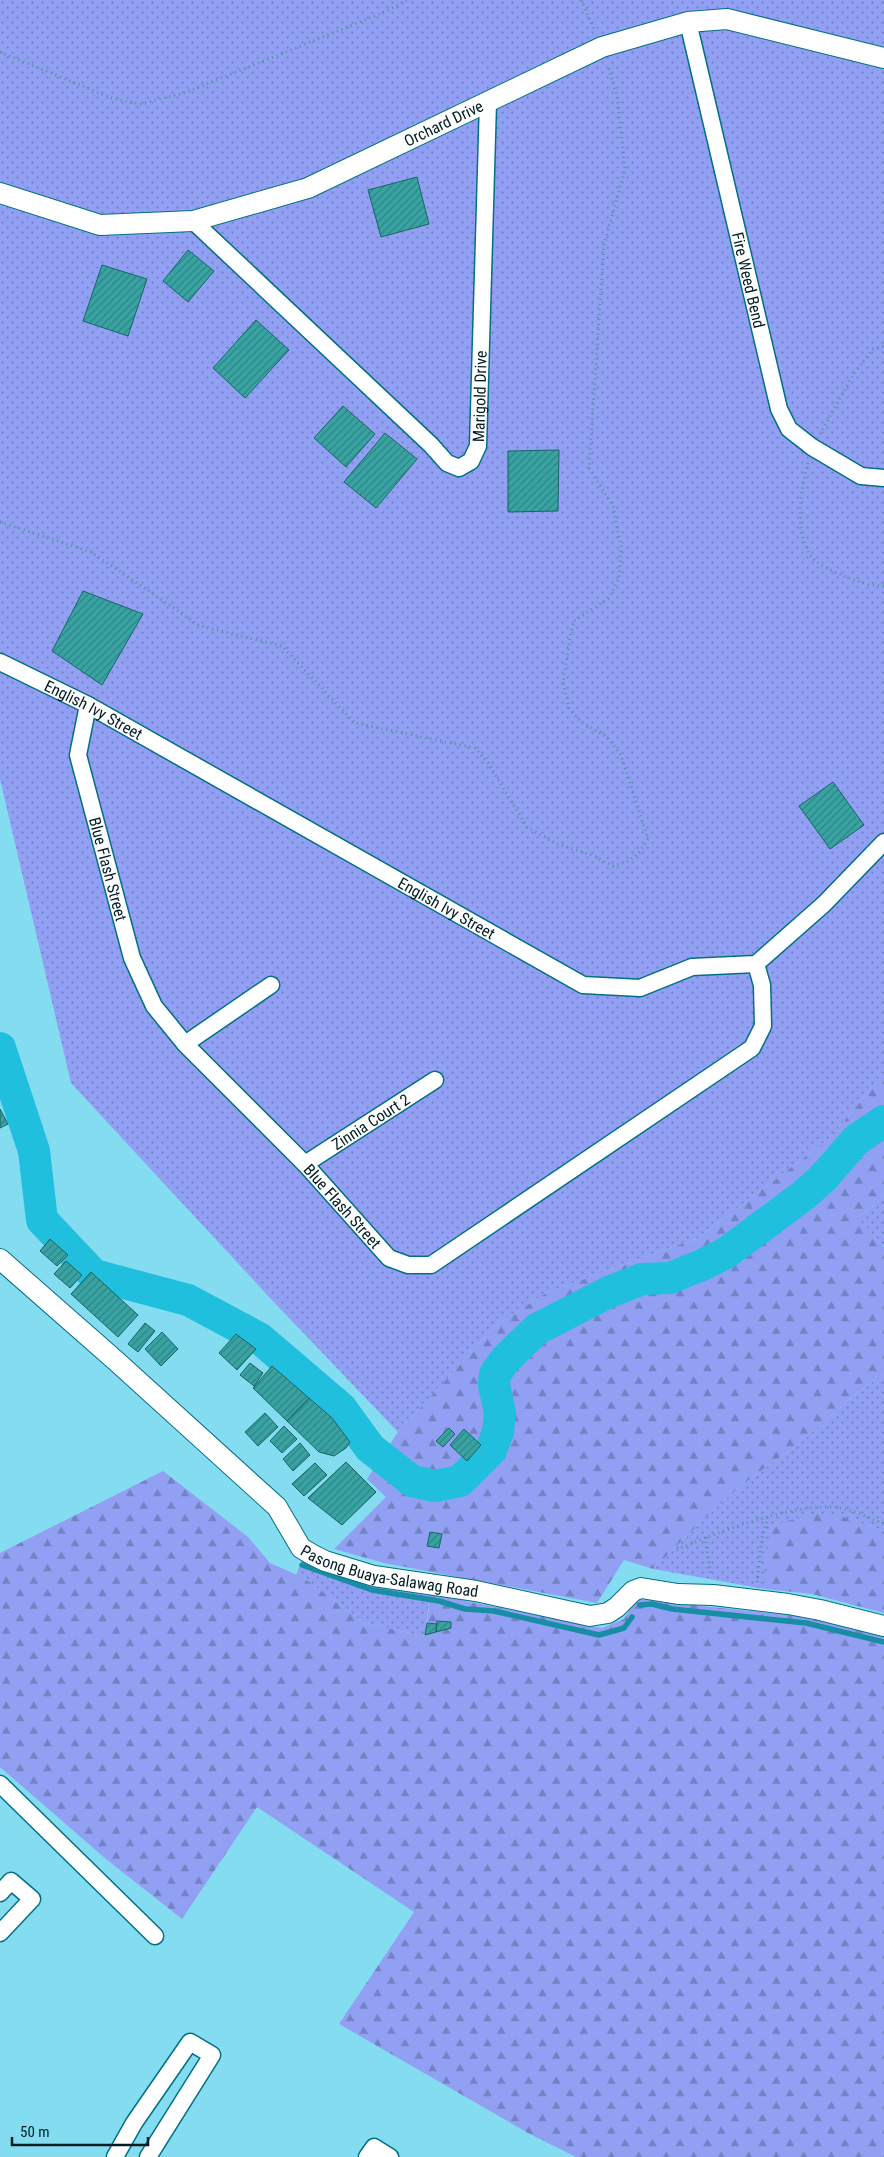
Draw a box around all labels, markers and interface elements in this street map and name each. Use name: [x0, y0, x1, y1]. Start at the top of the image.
street label: Orchard Drive: [401, 96, 486, 150]
street label: Fire Weed Bend: [728, 230, 769, 330]
street label: Marigold Drive: [469, 350, 490, 442]
street label: English Ivy Street: [42, 676, 146, 744]
street label: Blue Flash Street: [85, 815, 131, 923]
street label: English Ivy Street: [395, 873, 499, 943]
street label: Zinnia Court 2: [328, 1089, 413, 1154]
street label: Blue Flash Street: [300, 1160, 385, 1252]
street label: Pasong Buaya-Salawag Road: [297, 1541, 480, 1601]
scale bar: [12, 2114, 149, 2146]
text: 50 m: [20, 2123, 50, 2141]

